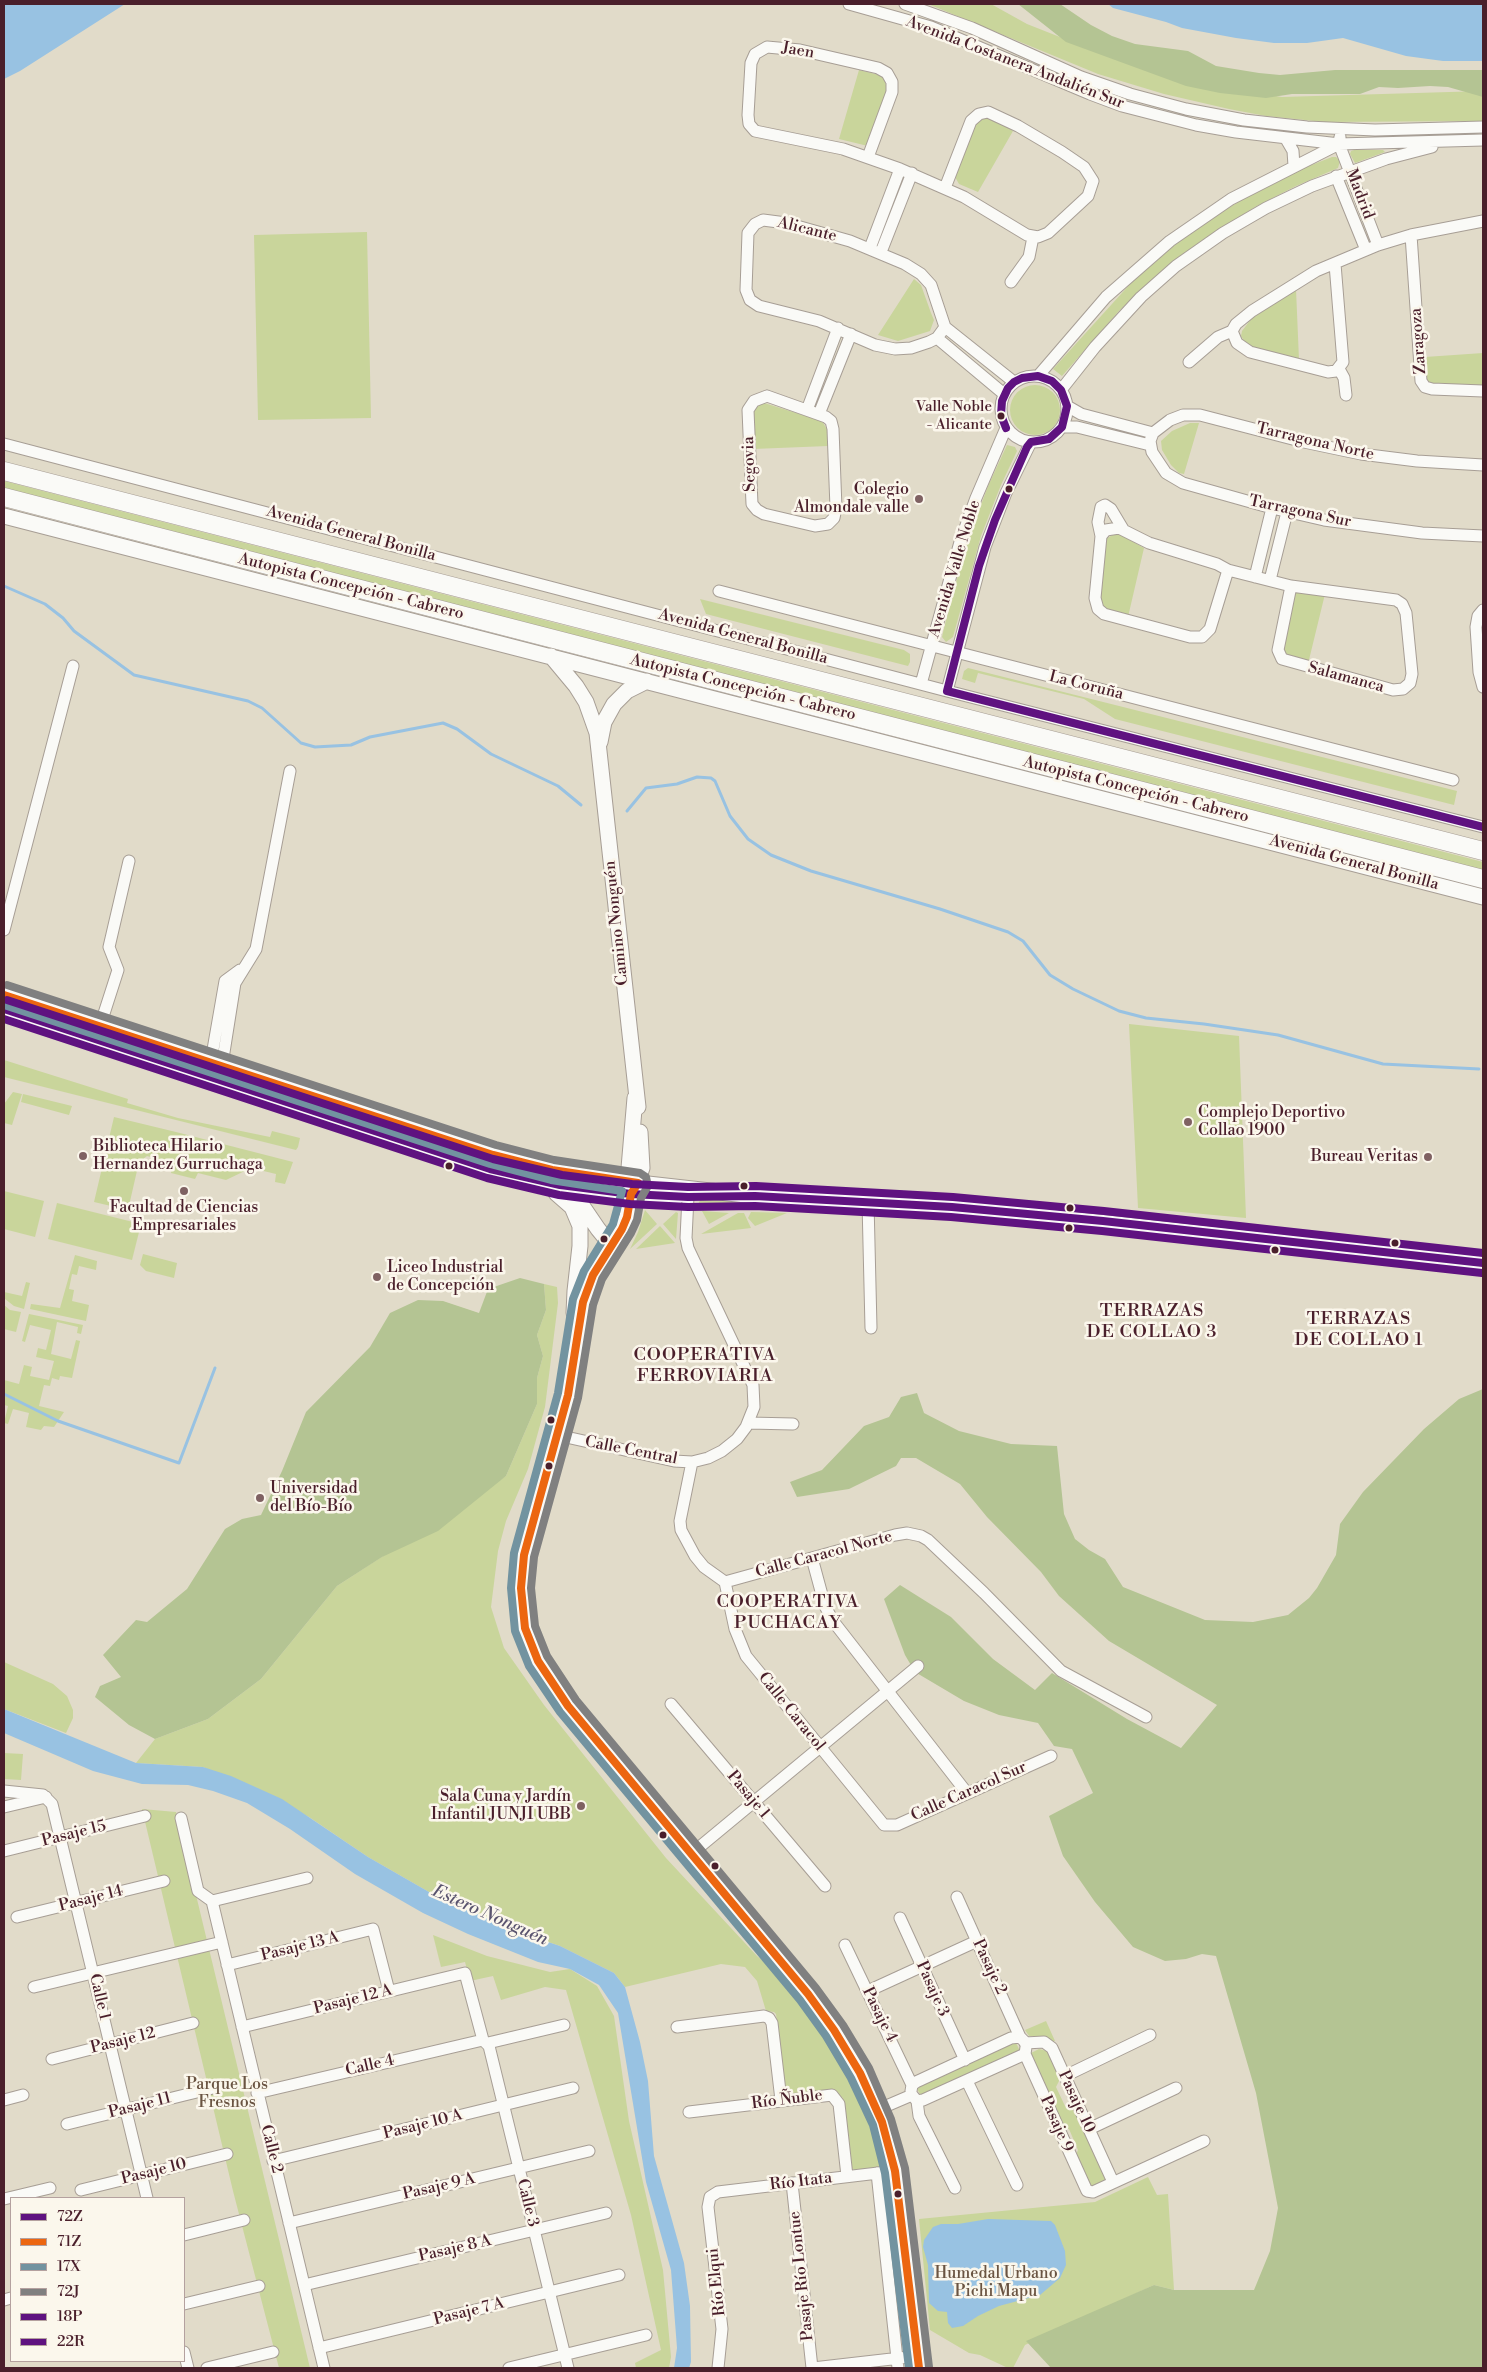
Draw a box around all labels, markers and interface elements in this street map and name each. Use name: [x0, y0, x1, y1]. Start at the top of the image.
street label: Avenida Costanera Andalién Sur: [903, 12, 1127, 114]
street label: Jaen: [780, 39, 816, 63]
street label: Madrid: [1341, 166, 1377, 222]
street label: Alicante: [775, 213, 839, 247]
street label: Zaragoza: [1407, 307, 1431, 375]
place label: Valle Noble - Alicante: [915, 398, 992, 433]
marker: Valle Noble - Alicante: [996, 411, 1006, 421]
street label: Tarragona Norte: [1254, 419, 1376, 465]
street label: Segovia: [739, 436, 761, 492]
place label: Colegio Almondale valle: [794, 480, 909, 518]
unlabelled marker: [1004, 484, 1014, 494]
street label: Tarragona Sur: [1247, 492, 1353, 532]
marker: Colegio Almondale valle: [913, 493, 925, 505]
street label: Avenida Valle Noble: [925, 498, 985, 640]
street label: Avenida General Bonilla: [264, 502, 438, 566]
street label: Autopista Concepción - Cabrero: [236, 550, 466, 624]
street label: Avenida General Bonilla: [656, 605, 830, 669]
street label: Autopista Concepción - Cabrero: [628, 651, 858, 725]
street label: Salamanca: [1306, 659, 1386, 697]
street label: La Coruña: [1047, 667, 1125, 705]
street label: Autopista Concepción - Cabrero: [1021, 753, 1251, 827]
street label: Avenida General Bonilla: [1267, 831, 1441, 895]
street label: Camino Nonguén: [601, 860, 633, 986]
place label: Complejo Deportivo Collao 1900: [1198, 1103, 1345, 1141]
marker: Complejo Deportivo Collao 1900: [1182, 1116, 1194, 1128]
place label: Biblioteca Hilario Hernandez Gurruchaga: [93, 1137, 263, 1175]
place label: Bureau Veritas: [1311, 1147, 1418, 1167]
marker: Biblioteca Hilario Hernandez Gurruchaga: [77, 1150, 89, 1162]
marker: Bureau Veritas: [1422, 1151, 1434, 1163]
unlabelled marker: [444, 1161, 454, 1171]
unlabelled marker: [739, 1181, 749, 1191]
marker: Facultad de Ciencias Empresariales: [178, 1185, 190, 1197]
place label: Facultad de Ciencias Empresariales: [110, 1198, 258, 1236]
unlabelled marker: [1065, 1203, 1075, 1213]
unlabelled marker: [1064, 1223, 1074, 1233]
unlabelled marker: [599, 1234, 609, 1244]
unlabelled marker: [1390, 1238, 1400, 1248]
unlabelled marker: [1270, 1245, 1280, 1255]
place label: Liceo Industrial de Concepción: [387, 1258, 503, 1296]
marker: Liceo Industrial de Concepción: [371, 1271, 383, 1283]
district label: TERRAZAS DE COLLAO 3: [1085, 1301, 1219, 1344]
district label: TERRAZAS DE COLLAO 1: [1293, 1309, 1425, 1352]
district label: COOPERATIVA FERROVIARIA: [632, 1345, 778, 1388]
unlabelled marker: [546, 1415, 556, 1425]
street label: Calle Central: [583, 1433, 679, 1469]
unlabelled marker: [544, 1461, 554, 1471]
place label: Universidad del Bío-Bío: [270, 1479, 357, 1517]
marker: Universidad del Bío-Bío: [254, 1492, 266, 1504]
street label: Calle Caracol Norte: [754, 1528, 894, 1582]
district label: COOPERATIVA PUCHACAY: [715, 1592, 861, 1635]
street label: Calle Caracol: [753, 1669, 829, 1755]
street label: Calle Caracol Sur: [908, 1758, 1030, 1826]
street label: Pasaje 1: [722, 1767, 774, 1823]
place label: Sala Cuna y Jardín Infantil JUNJI UBB: [431, 1787, 571, 1825]
marker: Sala Cuna y Jardín Infantil JUNJI UBB: [575, 1800, 587, 1812]
street label: Pasaje 15: [40, 1817, 108, 1851]
unlabelled marker: [658, 1830, 668, 1840]
unlabelled marker: [710, 1861, 720, 1871]
water label: Estero Nonguén: [429, 1881, 551, 1951]
street label: Pasaje 14: [57, 1882, 125, 1916]
street label: Pasaje 13 A: [259, 1928, 341, 1966]
street label: Pasaje 2: [968, 1936, 1010, 1998]
street label: Pasaje 3: [911, 1958, 953, 2020]
street label: Calle 1: [84, 1972, 114, 2022]
street label: Pasaje 12 A: [312, 1981, 394, 2019]
street label: Pasaje 4: [857, 1984, 901, 2046]
street label: Pasaje 12: [89, 2024, 157, 2058]
street label: Calle 4: [344, 2051, 396, 2081]
street label: Pasaje 10: [1053, 2068, 1099, 2136]
park label: Parque Los Fresnos: [186, 2075, 268, 2113]
street label: Río Ñuble: [750, 2086, 824, 2114]
street label: Pasaje 11: [107, 2089, 173, 2123]
street label: Pasaje 9: [1035, 2093, 1077, 2155]
street label: Pasaje 10 A: [381, 2106, 465, 2144]
street label: Calle 2: [256, 2123, 286, 2175]
street label: Pasaje 10: [119, 2155, 189, 2189]
street label: Pasaje 9 A: [401, 2169, 477, 2205]
street label: Río Itata: [769, 2169, 833, 2195]
street label: Calle 3: [512, 2177, 542, 2229]
unlabelled marker: [893, 2189, 903, 2199]
legend: [10, 2197, 185, 2362]
text: 72Z: [57, 2207, 83, 2226]
street label: Pasaje Río Lontue: [786, 2210, 818, 2342]
street label: Pasaje 8 A: [417, 2231, 493, 2267]
text: 71Z: [57, 2232, 81, 2251]
street label: Río Elqui: [704, 2247, 730, 2317]
text: 17X: [57, 2257, 80, 2276]
park label: Humedal Urbano Pichi Mapu: [934, 2264, 1058, 2302]
text: 72J: [57, 2282, 80, 2301]
street label: Pasaje 7 A: [432, 2294, 506, 2330]
text: 18P: [57, 2307, 83, 2326]
text: 22R: [57, 2332, 84, 2351]

